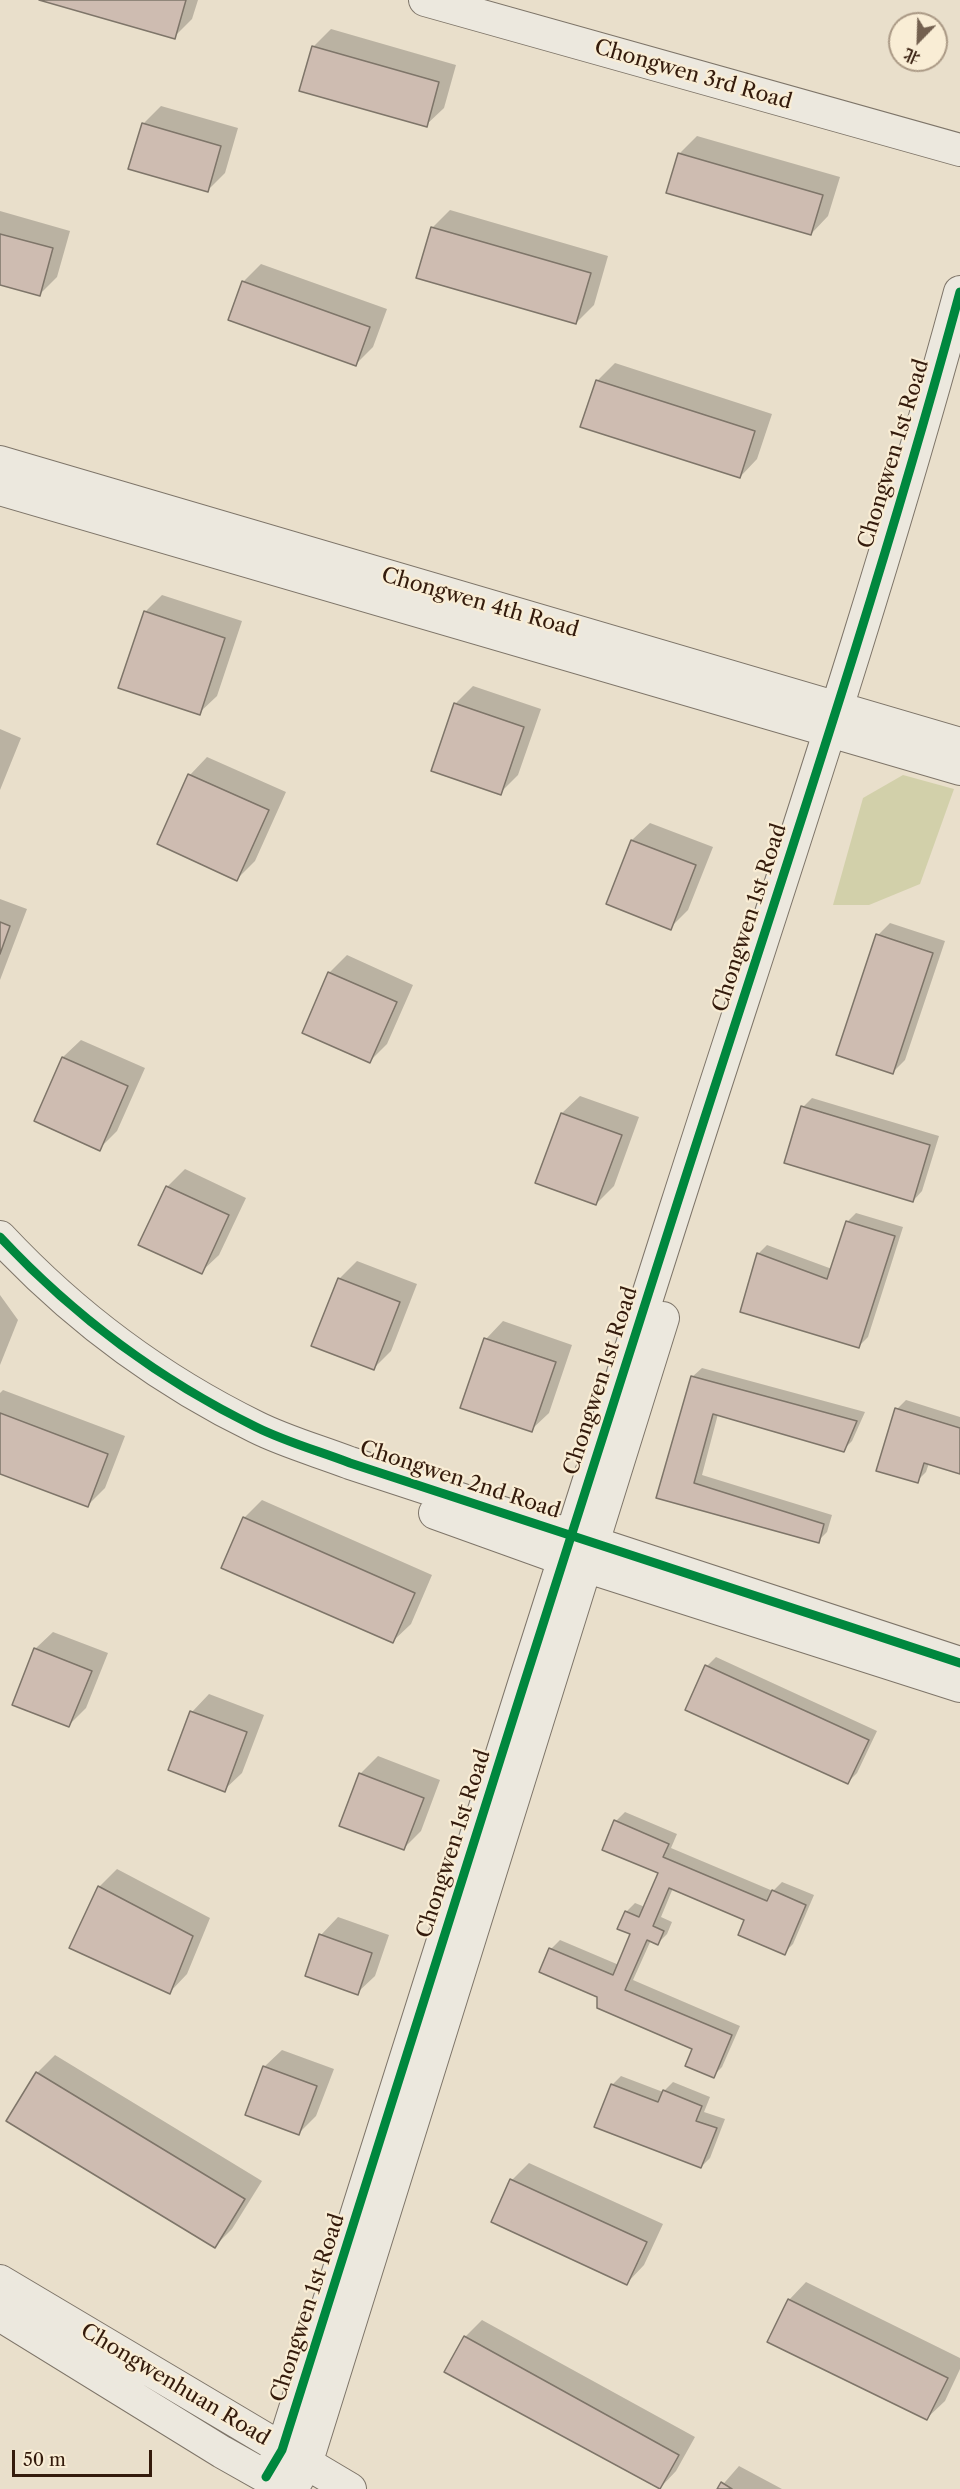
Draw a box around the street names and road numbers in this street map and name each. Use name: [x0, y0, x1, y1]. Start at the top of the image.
street label: Chongwen 3rd Road: [591, 35, 795, 115]
street label: Chongwen 1st Road: [853, 356, 935, 552]
street label: Chongwen 4th Road: [378, 563, 582, 643]
street label: Chongwen 1st Road: [708, 821, 792, 1015]
street label: Chongwen 1st Road: [559, 1284, 643, 1478]
street label: Chongwen 2nd Road: [357, 1436, 563, 1524]
street label: Chongwen 1st Road: [412, 1747, 496, 1941]
street label: Chongwen 1st Road: [266, 2211, 350, 2405]
street label: Chongwenhuan Road: [76, 2319, 274, 2451]

